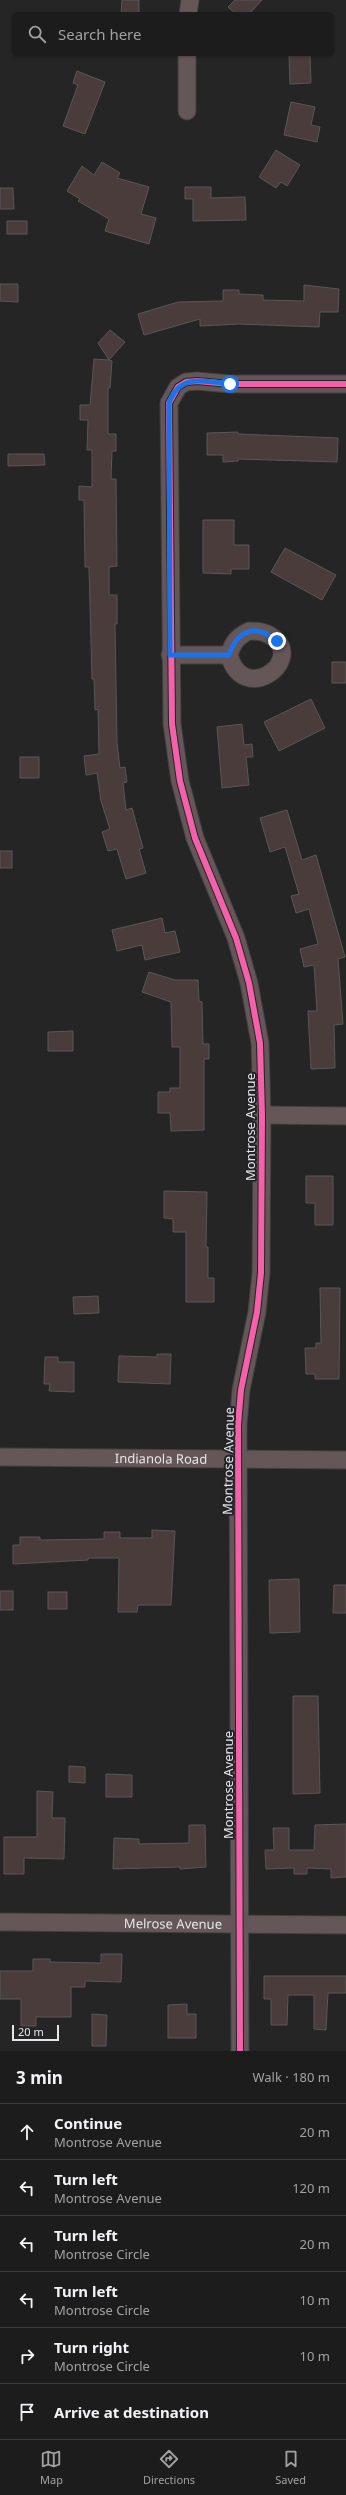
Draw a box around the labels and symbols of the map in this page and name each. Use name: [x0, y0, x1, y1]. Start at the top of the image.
route start: [221, 375, 239, 393]
route end: [268, 632, 286, 650]
street label: Montrose Avenue: [241, 1073, 259, 1181]
street label: Montrose Avenue: [218, 1407, 238, 1515]
street label: Indianola Road: [115, 1449, 207, 1468]
street label: Montrose Avenue: [219, 1731, 237, 1839]
street label: Melrose Avenue: [124, 1914, 222, 1933]
scale bar: [12, 2023, 59, 2042]

